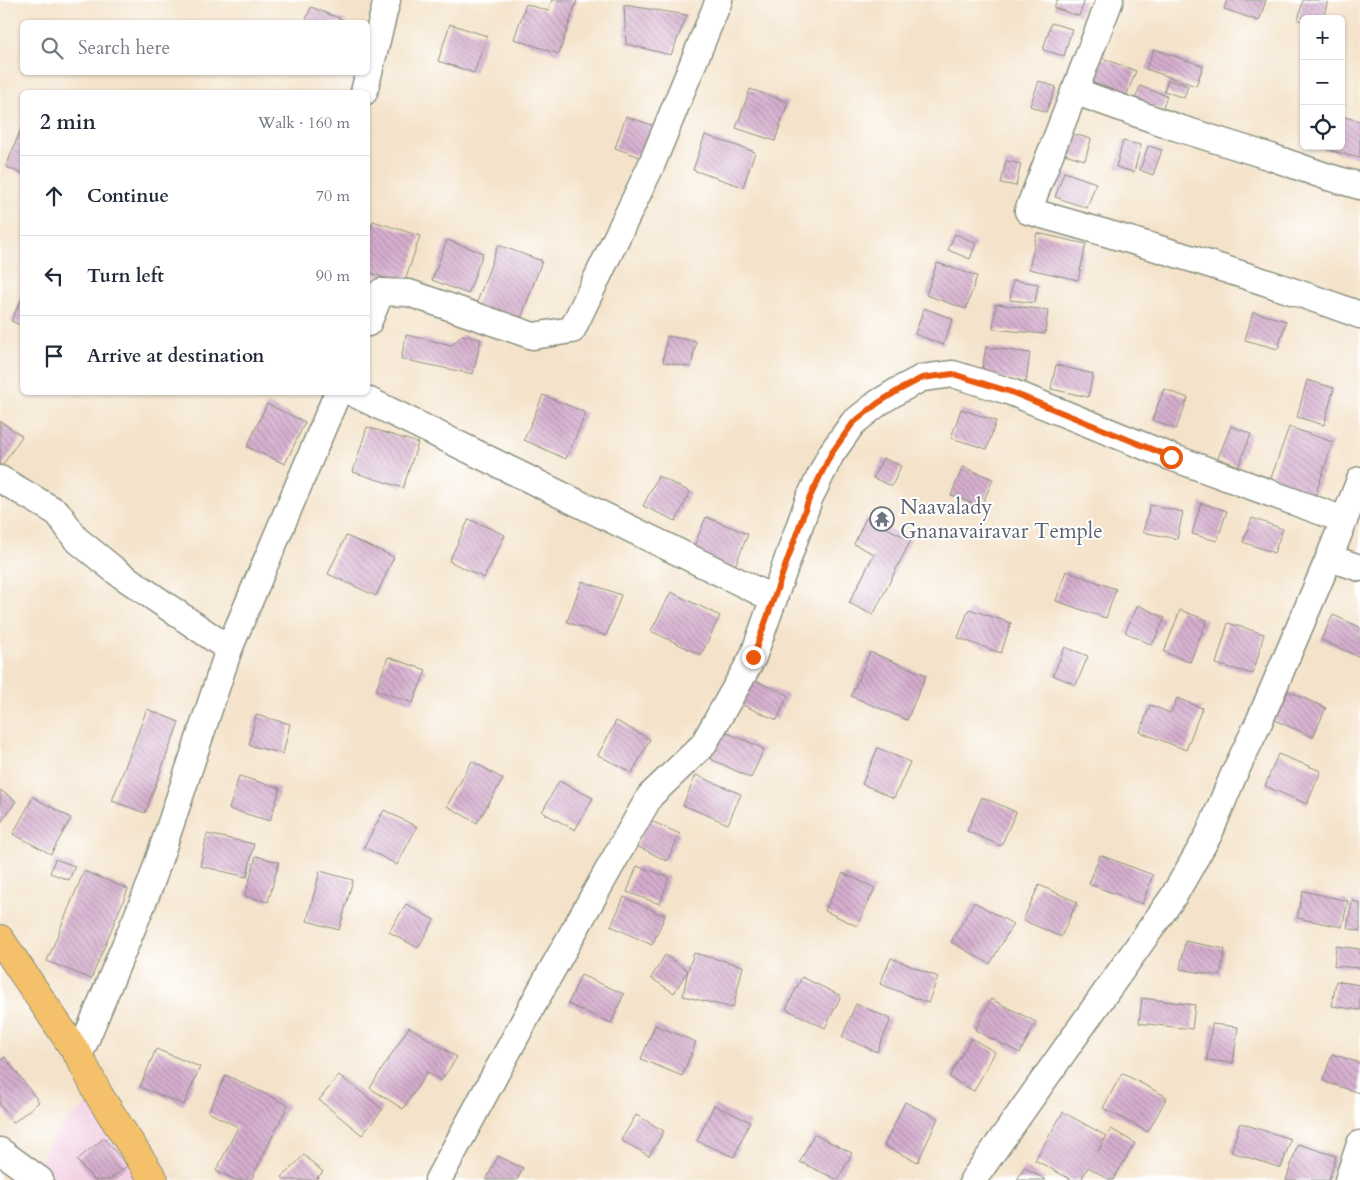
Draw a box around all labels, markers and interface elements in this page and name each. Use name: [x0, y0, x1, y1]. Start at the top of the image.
map controls: [1300, 15, 1345, 150]
button: +: [1300, 15, 1345, 60]
search box: [20, 20, 370, 75]
icon: search: [38, 34, 66, 62]
text: Search here: [78, 35, 170, 61]
button: −: [1300, 60, 1345, 105]
button: locate: [1300, 105, 1345, 150]
text: 2 min: [40, 108, 96, 137]
text: Walk · 160 m: [258, 112, 350, 134]
icon: ahead: [40, 182, 68, 210]
text: Continue: [87, 183, 169, 209]
text: 70 m: [316, 185, 350, 207]
icon: left: [40, 262, 68, 290]
text: Turn left: [87, 263, 164, 289]
text: 90 m: [316, 265, 350, 287]
icon: arrive: [40, 342, 68, 370]
text: Arrive at destination: [87, 343, 264, 369]
route start: [1160, 446, 1183, 469]
place label: Naavalady Gnanavairavar Temple: [900, 493, 1103, 546]
temple icon: Naavalady Gnanavairavar Temple: [869, 506, 895, 532]
route end: [742, 646, 765, 669]

